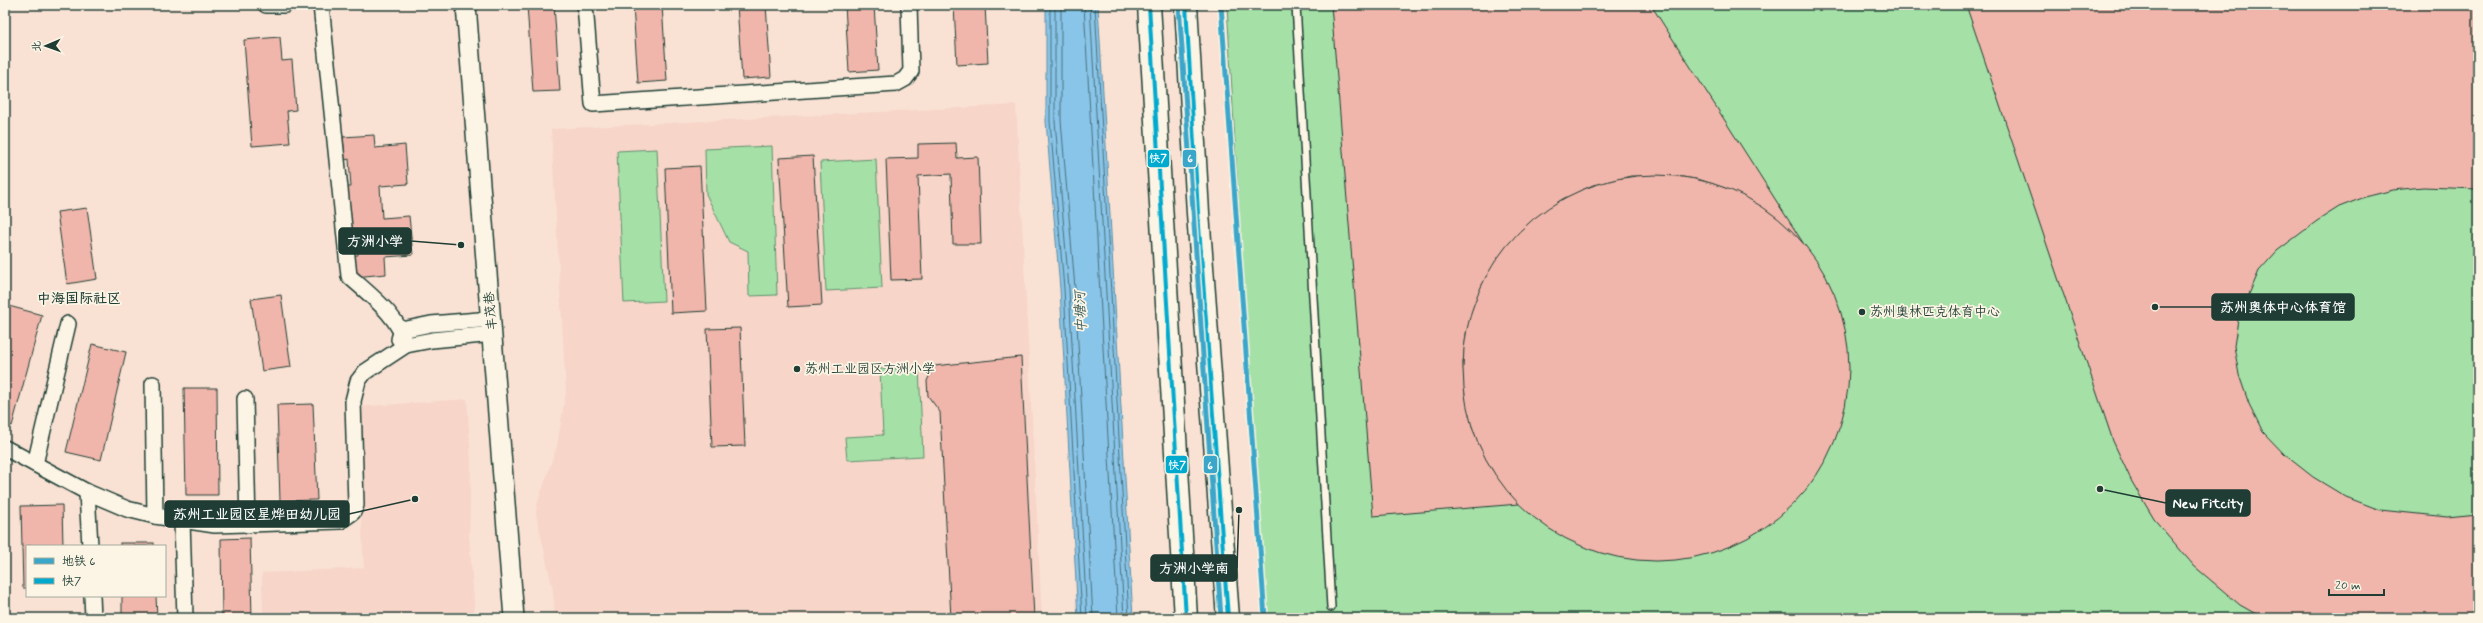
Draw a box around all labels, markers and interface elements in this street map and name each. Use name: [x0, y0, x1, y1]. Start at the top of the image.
north arrow: [26, 26, 66, 66]
text: 北: [30, 41, 44, 52]
line badge: 快7: [1147, 149, 1170, 168]
line badge: 6: [1182, 149, 1197, 168]
text: 快7: [1149, 152, 1167, 166]
text: 6: [1187, 152, 1193, 166]
callout: 方洲小学: [339, 228, 411, 254]
text: 方洲小学: [347, 233, 403, 251]
water label: 中塘河: [1071, 289, 1091, 333]
district label: 中海国际社区: [37, 290, 121, 308]
street label: 丰茂巷: [481, 291, 501, 331]
callout: 苏州奥体中心体育馆: [2212, 294, 2354, 320]
text: 苏州奥体中心体育馆: [2220, 299, 2346, 317]
place label: 苏州奥林匹克体育中心: [1870, 304, 2000, 321]
marker: 苏州奥林匹克体育中心: [1857, 307, 1867, 317]
place label: 苏州工业园区方洲小学: [805, 361, 935, 378]
marker: 苏州工业园区方洲小学: [792, 364, 802, 374]
line badge: 快7: [1165, 455, 1188, 474]
line badge: 6: [1203, 455, 1218, 474]
text: 快7: [1168, 459, 1186, 473]
text: 6: [1207, 459, 1213, 473]
callout: New Fitcity: [2166, 490, 2250, 516]
text: New Fitcity: [2173, 495, 2244, 513]
callout: 苏州工业园区星烨田幼儿园: [165, 501, 349, 527]
text: 苏州工业园区星烨田幼儿园: [173, 506, 341, 524]
legend: [26, 545, 166, 597]
text: 地铁 6: [62, 554, 95, 570]
callout: 方洲小学南: [1151, 555, 1237, 581]
text: 方洲小学南: [1159, 560, 1229, 578]
scale bar: [2329, 571, 2384, 597]
text: 快7: [62, 574, 81, 590]
text: 20 m: [2335, 578, 2361, 594]

